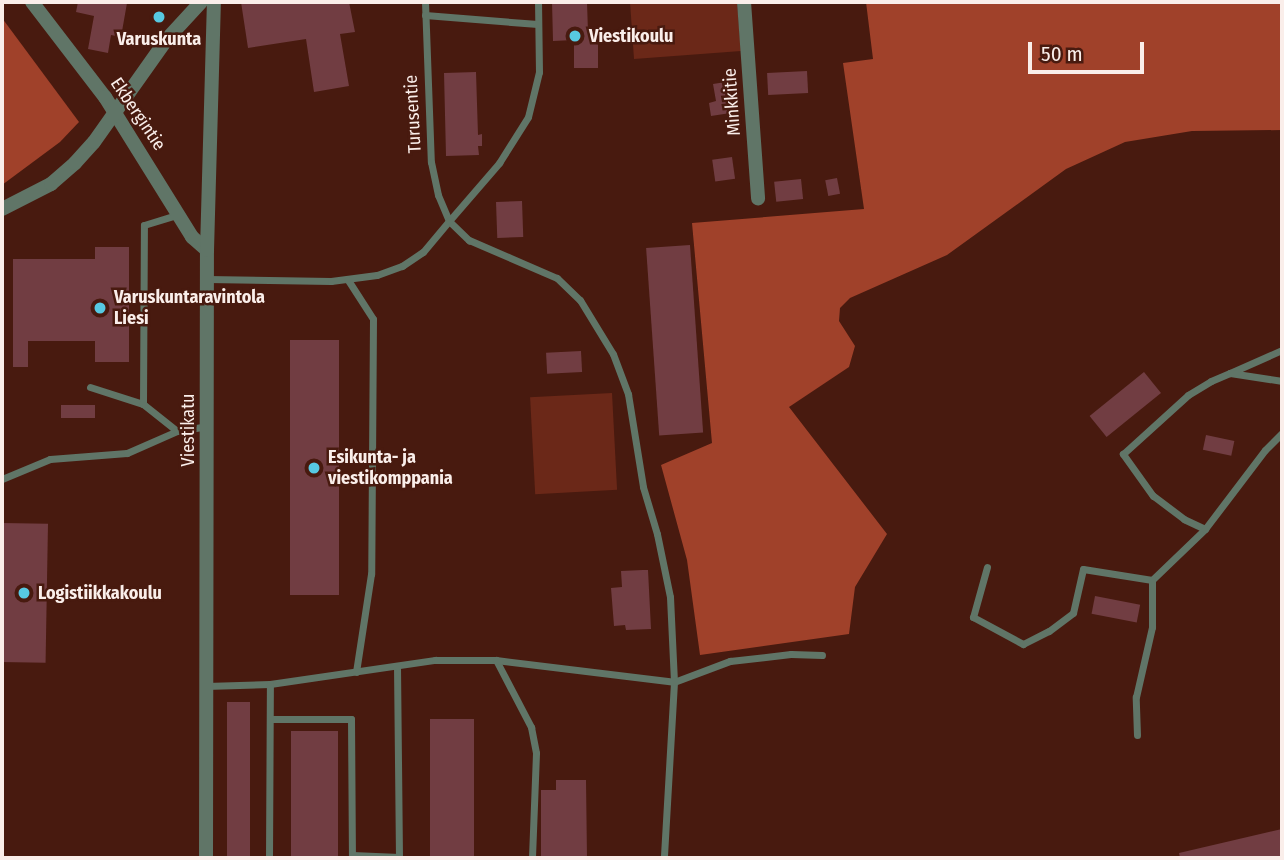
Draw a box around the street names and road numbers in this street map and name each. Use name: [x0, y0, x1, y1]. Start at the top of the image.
street label: Minkkitie: [719, 68, 745, 136]
street label: Ekbergintie: [106, 74, 170, 154]
street label: Turusentie: [400, 74, 426, 154]
street label: Viestikatu: [177, 394, 199, 466]

